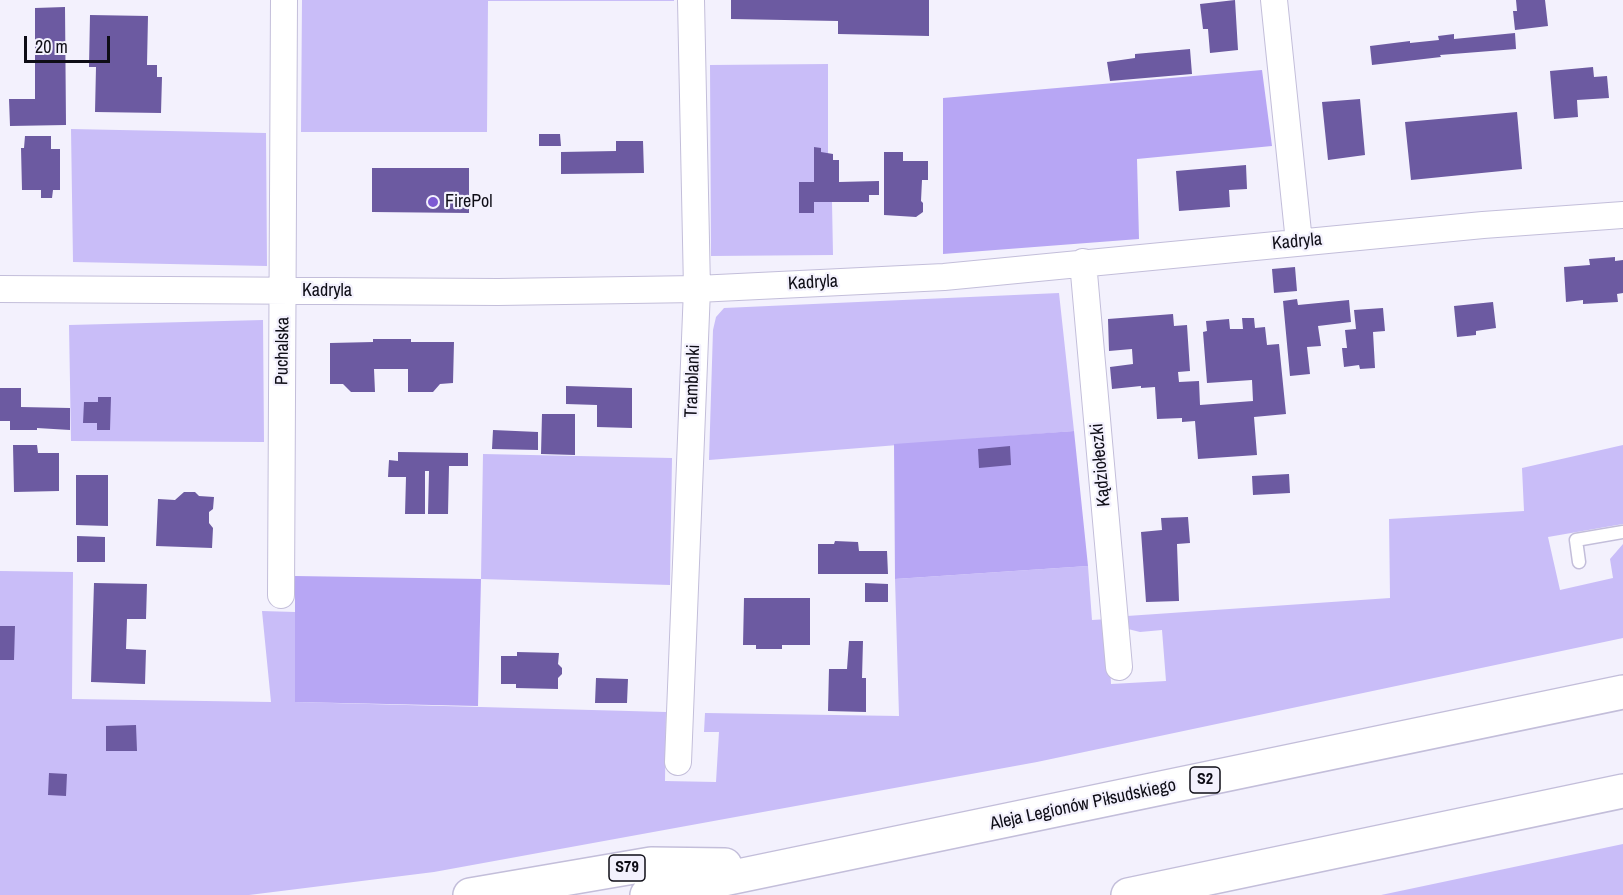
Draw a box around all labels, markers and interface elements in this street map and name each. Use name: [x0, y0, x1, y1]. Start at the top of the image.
scale bar: [27, 24, 112, 62]
text: 20 m: [35, 34, 68, 59]
place label: FirePol: [445, 191, 493, 213]
marker: FirePol: [426, 195, 440, 209]
street label: Kadryla: [1271, 229, 1323, 255]
street label: Kadryla: [787, 271, 839, 295]
street label: Kadryla: [302, 280, 352, 302]
street label: Puchalska: [272, 317, 294, 385]
street label: Tramblanki: [681, 344, 705, 418]
street label: Kądziołeczki: [1087, 422, 1115, 508]
road number: S2: [1190, 767, 1220, 793]
street label: Aleja Legionów Piłsudskiego: [988, 775, 1178, 835]
road number: S79: [609, 855, 645, 881]

